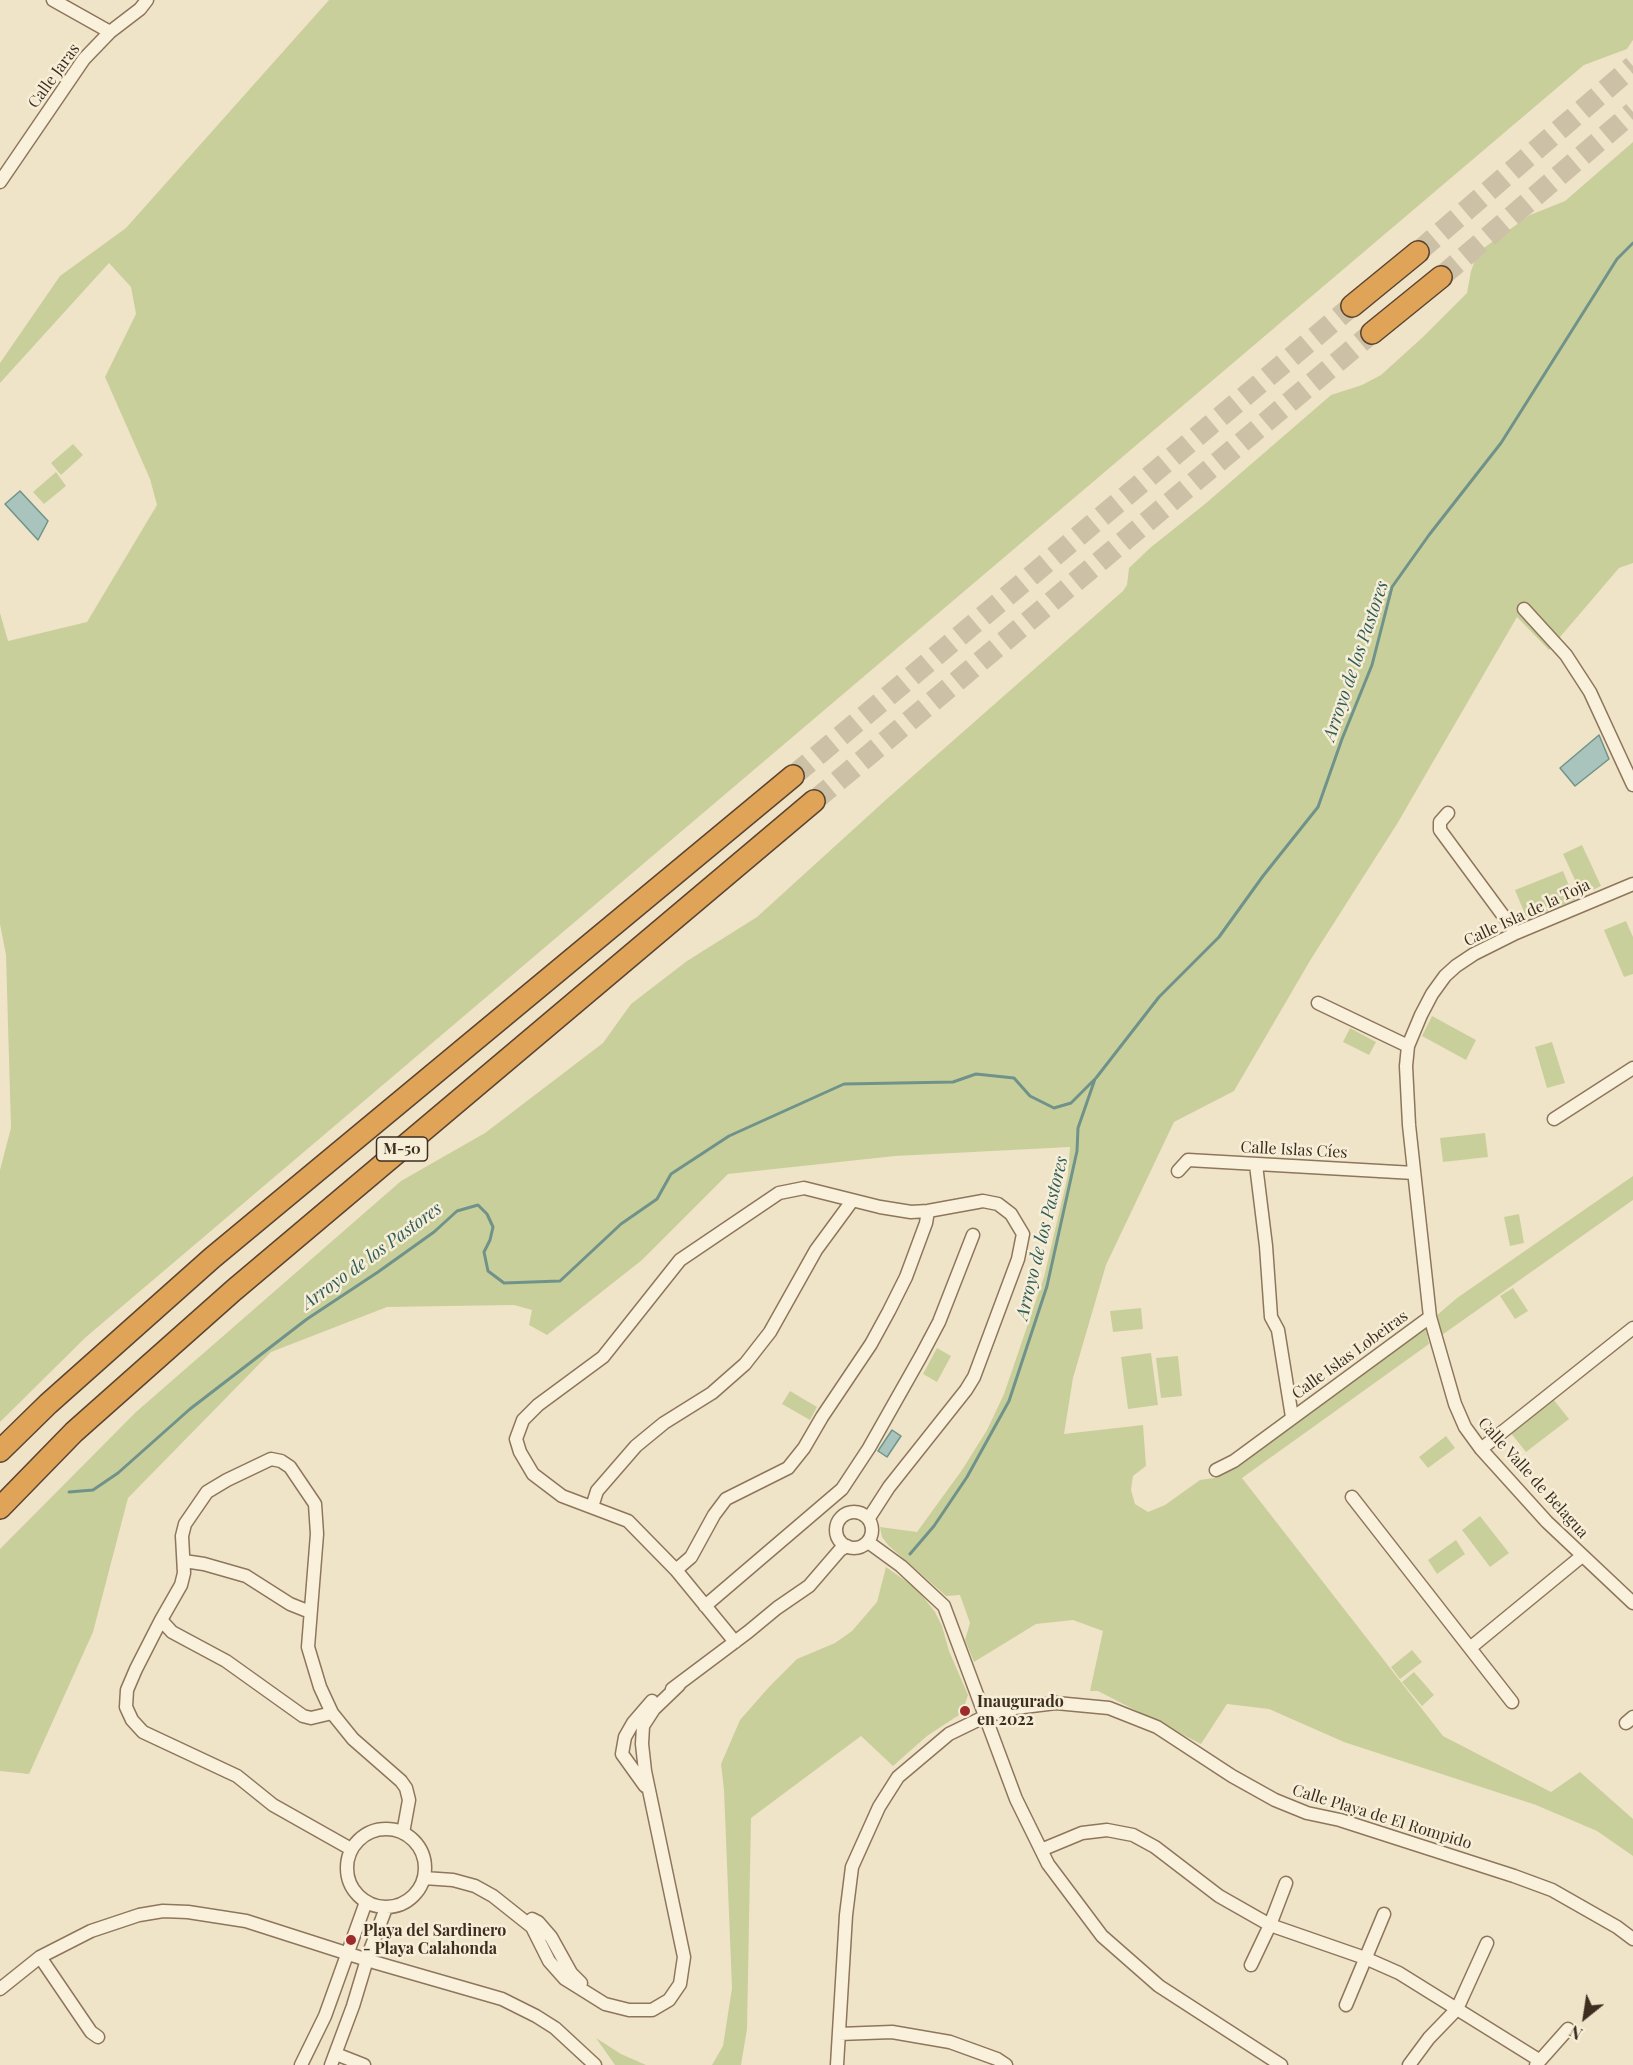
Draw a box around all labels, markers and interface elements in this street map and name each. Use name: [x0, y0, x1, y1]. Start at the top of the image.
street label: Calle Jaras: [24, 40, 84, 112]
water label: Arroyo de los Pastores: [1318, 578, 1394, 744]
street label: Calle Isla de la Toja: [1461, 875, 1593, 951]
road number: M-50: [376, 1137, 428, 1161]
street label: Calle Islas Cíes: [1240, 1138, 1348, 1162]
water label: Arroyo de los Pastores: [1011, 1154, 1073, 1322]
water label: Arroyo de los Pastores: [298, 1198, 446, 1314]
street label: Calle Islas Lobeiras: [1288, 1307, 1412, 1403]
street label: Calle Valle de Belagua: [1474, 1414, 1592, 1542]
place label: Inaugurado en 2022: [977, 1692, 1064, 1730]
marker: Inaugurado en 2022: [958, 1704, 972, 1718]
street label: Calle Playa de El Rompido: [1290, 1781, 1474, 1853]
place label: Playa del Sardinero - Playa Calahonda: [363, 1921, 506, 1959]
marker: Playa del Sardinero - Playa Calahonda: [344, 1933, 358, 1947]
north arrow: [1555, 1987, 1615, 2047]
text: N: [1565, 2021, 1586, 2045]

